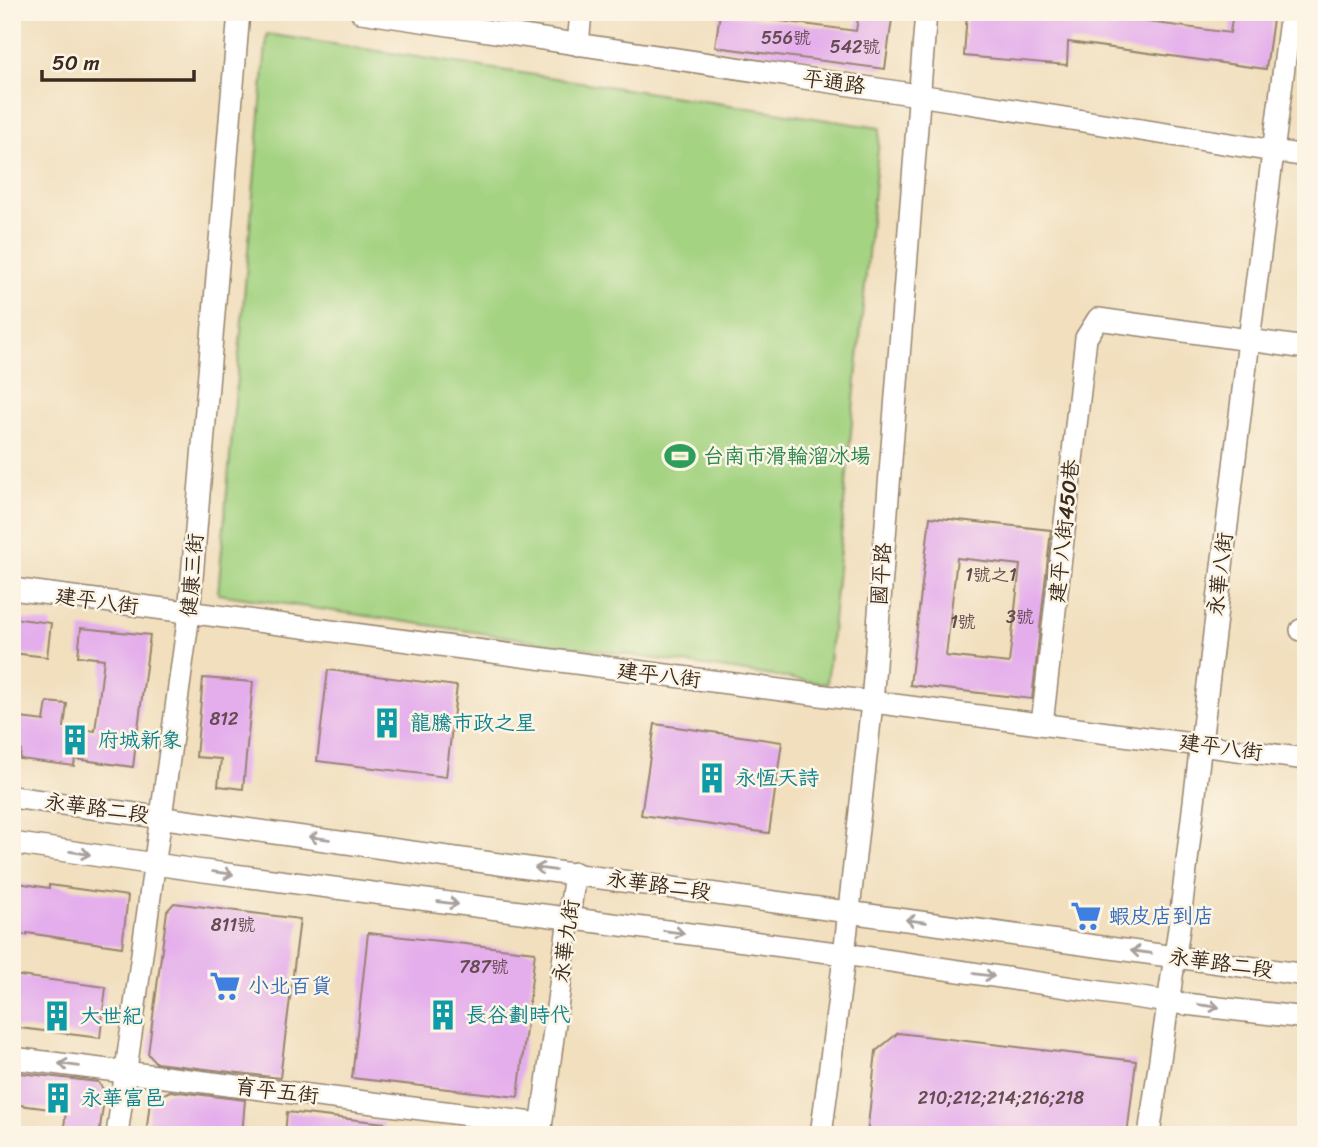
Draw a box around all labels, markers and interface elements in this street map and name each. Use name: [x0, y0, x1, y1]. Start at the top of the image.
house number: 556號: [761, 22, 811, 54]
house number: 542號: [830, 31, 880, 63]
scale bar: [42, 38, 194, 82]
text: 50 m: [52, 44, 100, 82]
street label: 平通路: [800, 59, 868, 105]
place label: 台南市滑輪溜冰場: [703, 437, 871, 475]
sports icon: 台南市滑輪溜冰場: [663, 439, 697, 473]
street label: 建平八街450巷: [1038, 457, 1090, 605]
street label: 永華八街: [1196, 530, 1244, 618]
street label: 健康三街: [169, 532, 215, 618]
street label: 國平路: [860, 541, 902, 607]
house number: 1號之1: [965, 559, 1017, 591]
street label: 建平八街: [53, 576, 141, 626]
house number: 3號: [1006, 601, 1034, 633]
house number: 1號: [950, 606, 976, 638]
street label: 建平八街: [615, 651, 703, 699]
house number: 812: [210, 703, 238, 735]
place label: 龍騰市政之星: [410, 704, 536, 742]
building icon: 龍騰市政之星: [370, 706, 404, 740]
place label: 府城新象: [98, 721, 182, 759]
street label: 建平八街: [1177, 722, 1265, 772]
building icon: 府城新象: [58, 723, 92, 757]
place label: 永恆天詩: [735, 759, 820, 797]
building icon: 永恆天詩: [695, 761, 729, 795]
street label: 永華路二段: [42, 782, 152, 834]
one-way arrow: [309, 832, 331, 845]
one-way arrow: [68, 847, 91, 860]
street label: 永華路二段: [604, 859, 714, 911]
one-way arrow: [534, 862, 557, 875]
one-way arrow: [211, 867, 234, 880]
one-way arrow: [437, 896, 459, 909]
street label: 永華九街: [541, 897, 591, 985]
place label: 蝦皮店到店: [1109, 897, 1214, 935]
supermarket icon: 蝦皮店到店: [1069, 899, 1103, 933]
house number: 811號: [211, 909, 255, 941]
one-way arrow: [905, 915, 928, 928]
one-way arrow: [662, 926, 685, 939]
street label: 永華路二段: [1166, 937, 1276, 989]
one-way arrow: [1130, 945, 1153, 958]
house number: 787號: [459, 951, 509, 983]
place label: 小北百貨: [248, 967, 332, 1005]
one-way arrow: [972, 968, 995, 981]
supermarket icon: 小北百貨: [208, 969, 242, 1003]
place label: 長谷劃時代: [466, 996, 571, 1034]
place label: 大世紀: [80, 997, 143, 1035]
building icon: 長谷劃時代: [426, 998, 460, 1032]
building icon: 大世紀: [40, 999, 74, 1033]
one-way arrow: [1197, 999, 1220, 1012]
one-way arrow: [58, 1058, 81, 1071]
street label: 育平五街: [233, 1067, 321, 1115]
place label: 永華富邑: [81, 1079, 165, 1117]
building icon: 永華富邑: [41, 1081, 75, 1115]
house number: 210;212;214;216;218: [918, 1082, 1084, 1114]

